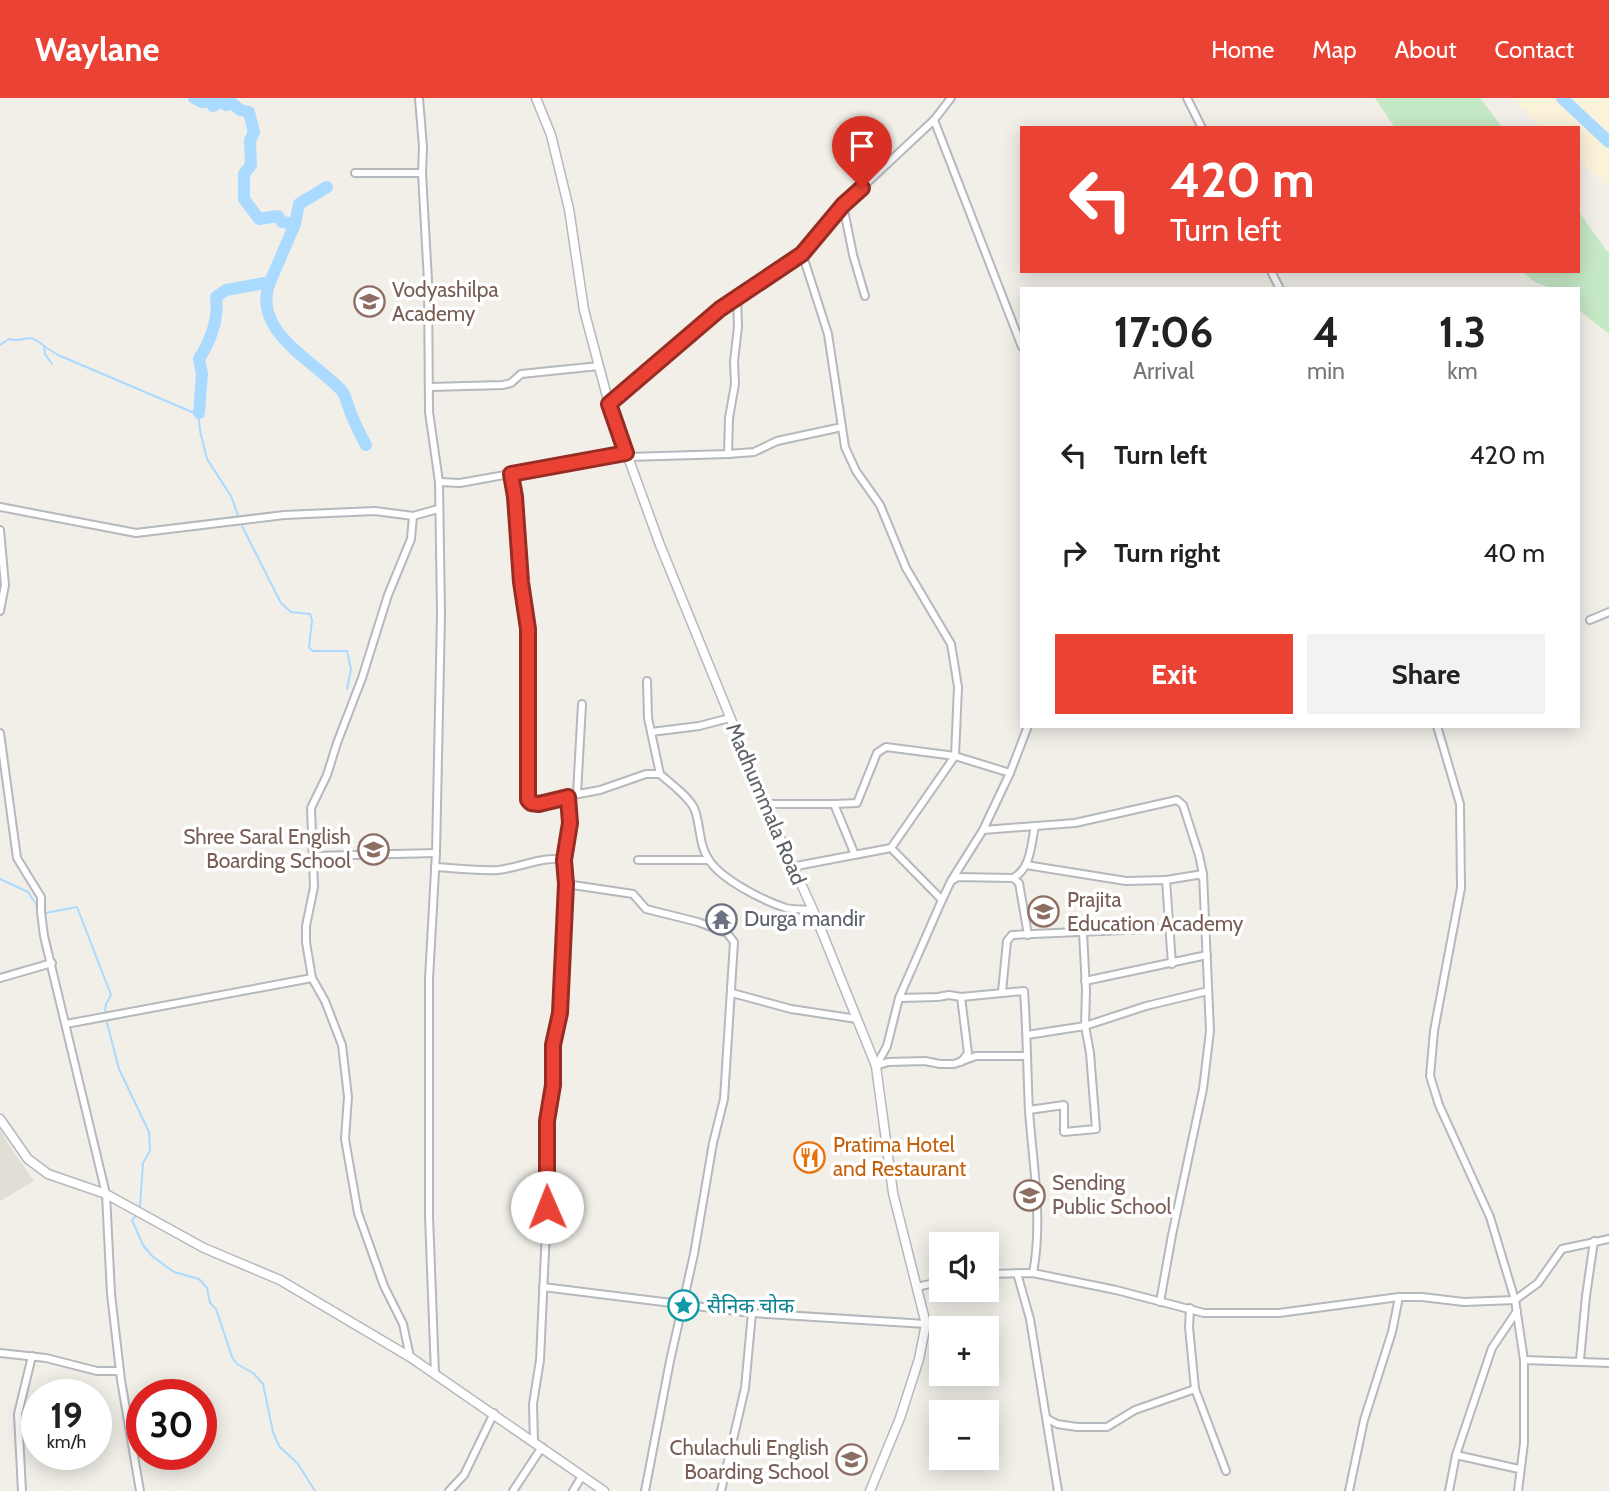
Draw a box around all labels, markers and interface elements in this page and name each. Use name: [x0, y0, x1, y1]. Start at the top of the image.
text: Waylane: [35, 29, 159, 69]
text: Home: [1211, 35, 1274, 64]
text: Map: [1312, 35, 1357, 64]
text: About: [1395, 35, 1457, 64]
text: Contact: [1495, 35, 1574, 64]
pin: [832, 116, 892, 188]
icon: arrive: [843, 127, 881, 165]
text: 420 m: [1170, 150, 1315, 209]
icon: left: [1055, 154, 1146, 245]
text: Turn left: [1170, 210, 1281, 249]
place label: Vodyashilpa Academy: [392, 277, 499, 326]
school or university icon: Vodyashilpa Academy: [352, 285, 386, 319]
text: 17:06: [1114, 306, 1213, 358]
text: 4: [1313, 306, 1339, 358]
text: 1.3: [1439, 306, 1486, 358]
text: Arrival: [1133, 357, 1194, 385]
text: min: [1307, 357, 1345, 385]
text: km: [1447, 357, 1478, 385]
icon: left: [1055, 436, 1093, 474]
text: Turn left: [1114, 439, 1207, 471]
text: 420 m: [1470, 439, 1545, 471]
icon: right: [1055, 534, 1093, 572]
text: Turn right: [1114, 537, 1220, 569]
text: 40 m: [1483, 537, 1545, 569]
button: Exit: [1055, 634, 1293, 714]
button: Share: [1307, 634, 1545, 714]
street label: Madhummala Road: [721, 719, 812, 888]
place label: Shree Saral English Boarding School: [183, 824, 351, 873]
school or university icon: Shree Saral English Boarding School: [357, 832, 391, 866]
place label: Prajita Education Academy: [1067, 887, 1244, 936]
school or university icon: Prajita Education Academy: [1027, 895, 1061, 929]
temple icon: Durga mandir: [704, 902, 738, 936]
place label: Durga mandir: [744, 906, 865, 931]
place label: Pratima Hotel and Restaurant: [833, 1132, 966, 1181]
restaurant icon: Pratima Hotel and Restaurant: [793, 1140, 827, 1174]
position arrow: [510, 1170, 584, 1244]
place label: Sending Public School: [1052, 1170, 1171, 1219]
school or university icon: Sending Public School: [1012, 1178, 1046, 1212]
map controls: [929, 1232, 999, 1470]
button: sound: [929, 1232, 999, 1302]
place icon: सैनिक चोक: [667, 1289, 701, 1323]
place label: सैनिक चोक: [707, 1293, 795, 1318]
button: +: [929, 1316, 999, 1386]
speed limit sign: 30: [126, 1379, 217, 1470]
text: 19: [50, 1394, 83, 1437]
button: −: [929, 1400, 999, 1470]
text: km/h: [47, 1431, 86, 1453]
place label: Chulachuli English Boarding School: [669, 1435, 829, 1484]
school or university icon: Chulachuli English Boarding School: [835, 1443, 869, 1477]

